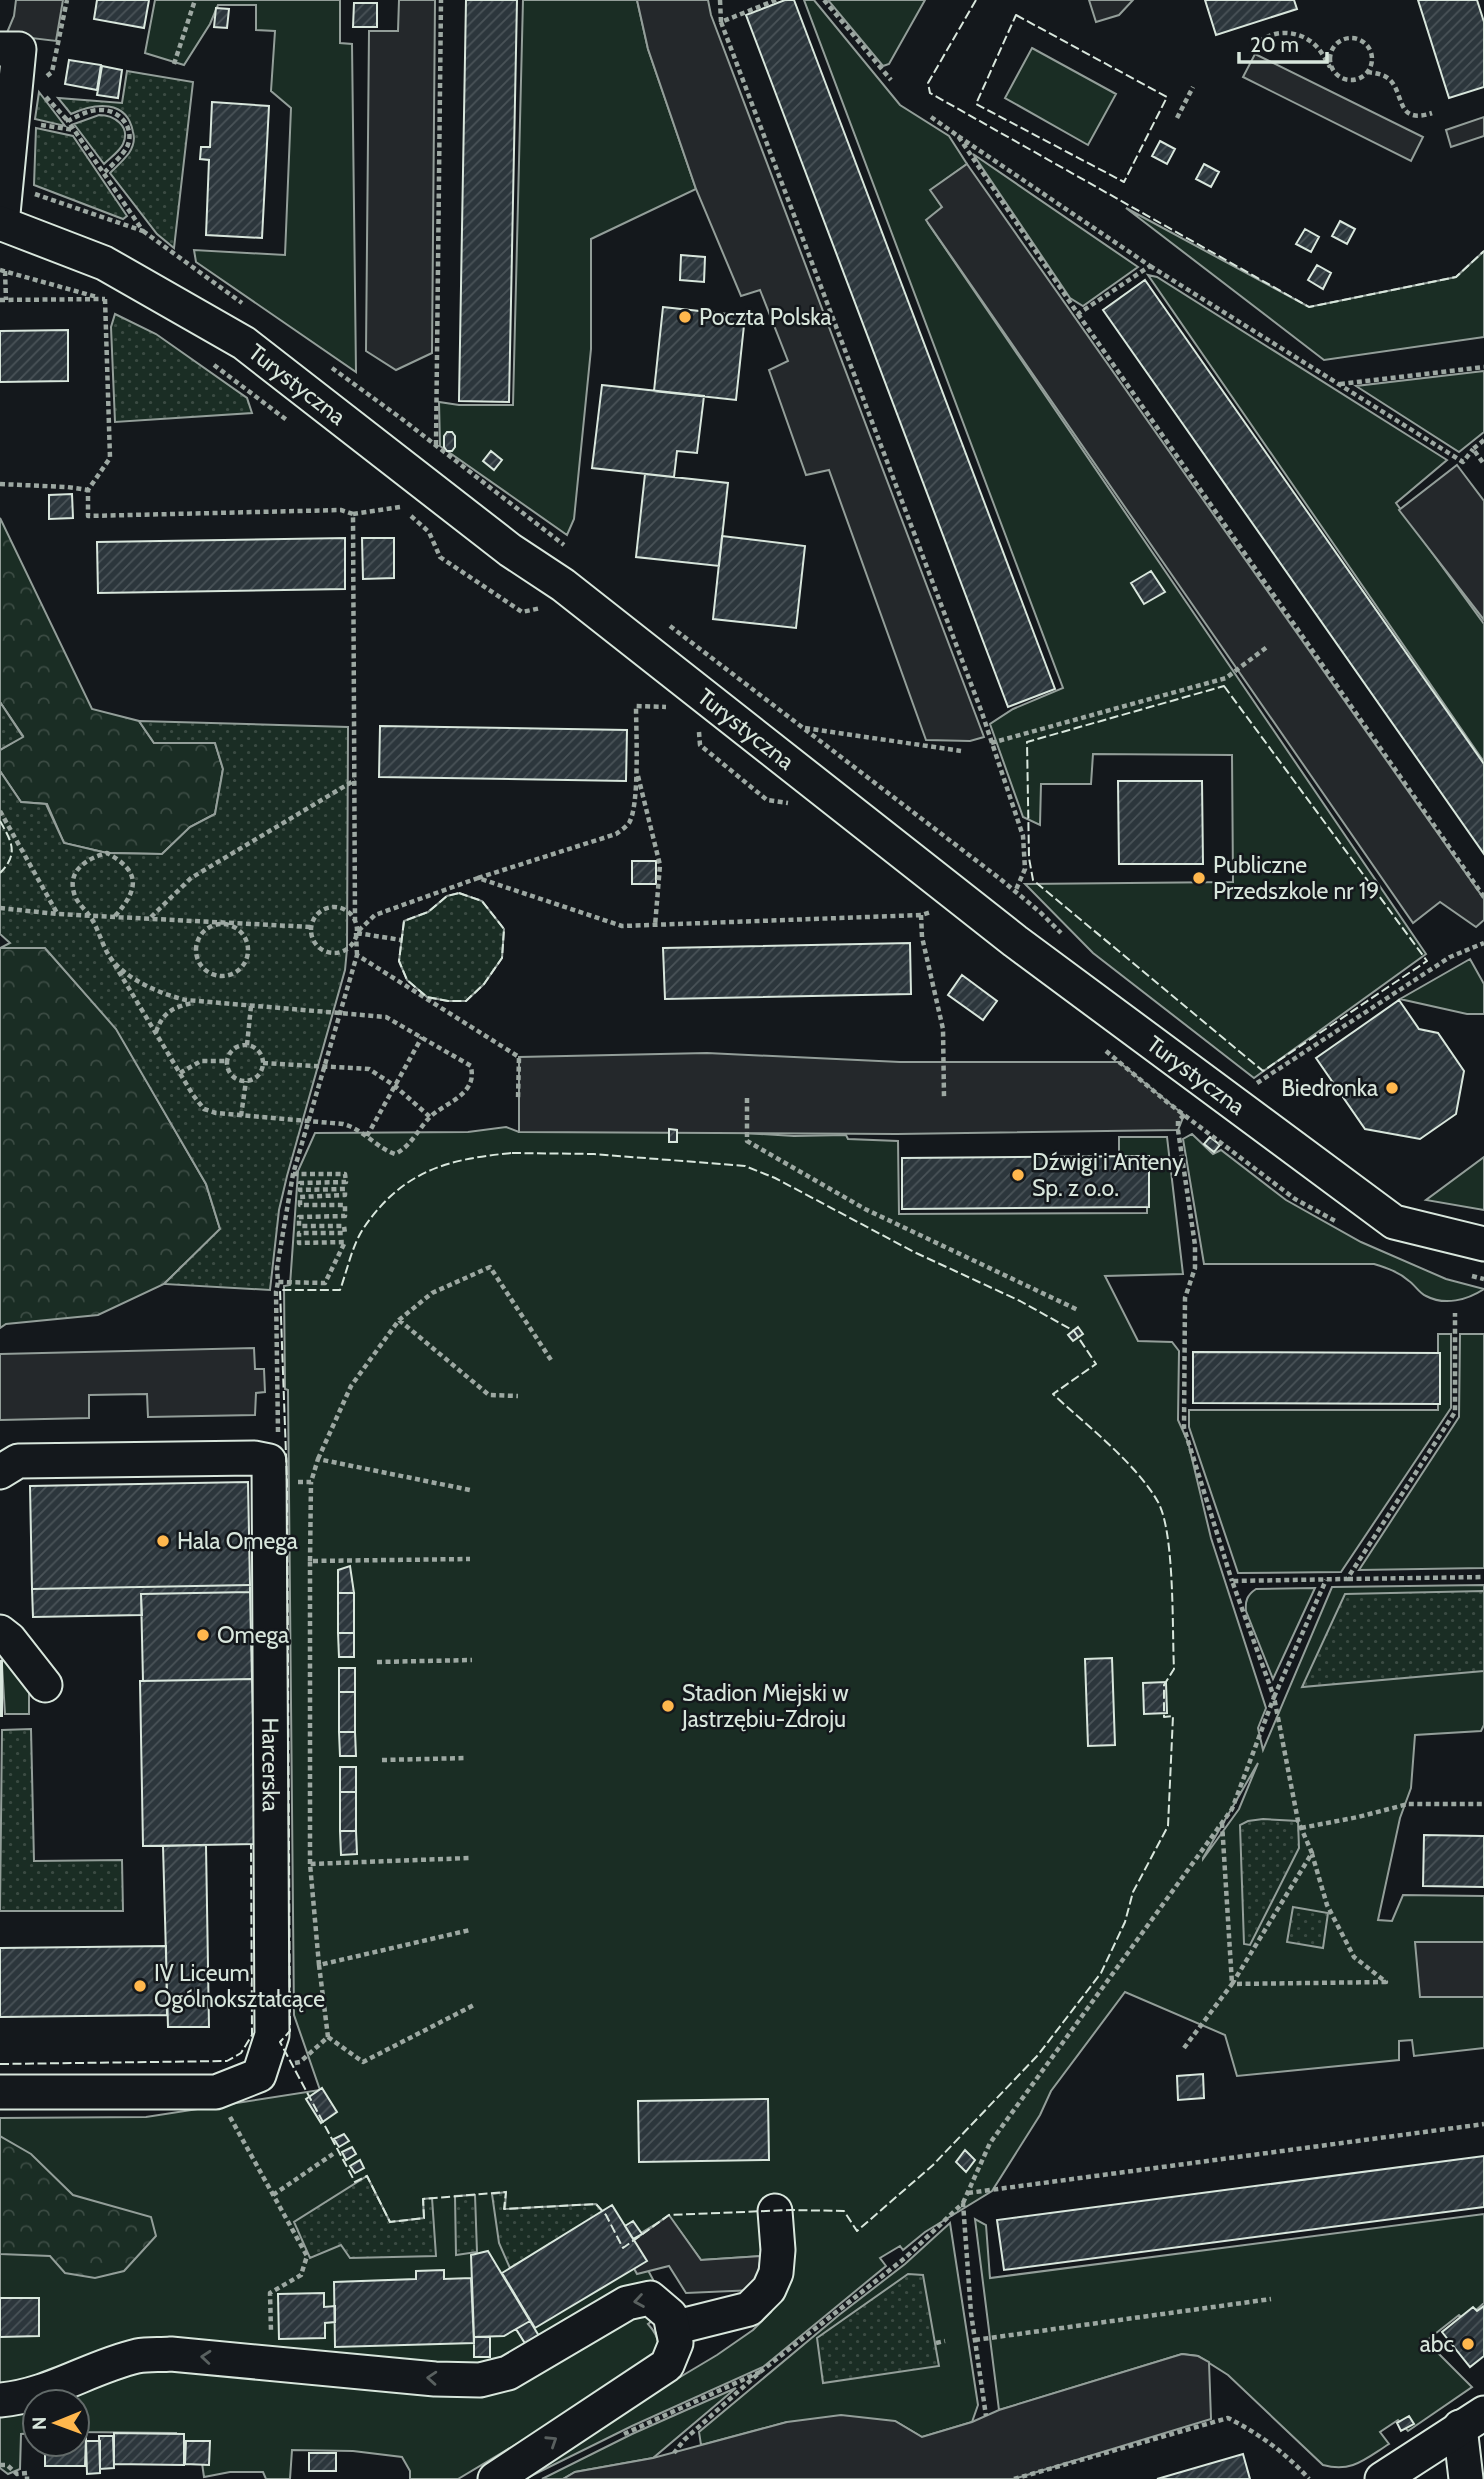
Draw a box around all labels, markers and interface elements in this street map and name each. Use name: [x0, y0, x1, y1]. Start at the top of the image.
scale bar: [1239, 21, 1326, 65]
text: 20 m: [1250, 32, 1299, 57]
place label: Poczta Polska: [699, 303, 831, 331]
marker: Poczta Polska: [677, 309, 693, 325]
street label: Turystyczna: [243, 338, 351, 431]
street label: Turystyczna: [692, 682, 800, 776]
place label: Publiczne Przedszkole nr 19: [1213, 851, 1379, 905]
marker: Publiczne Przedszkole nr 19: [1191, 870, 1207, 886]
street label: Turystyczna: [1142, 1030, 1251, 1121]
place label: Biedronka: [1281, 1074, 1378, 1102]
marker: Biedronka: [1384, 1080, 1400, 1096]
place label: Dźwigi i Anteny Sp. z o.o.: [1032, 1148, 1184, 1202]
marker: Dźwigi i Anteny Sp. z o.o.: [1010, 1167, 1026, 1183]
place label: Hala Omega: [177, 1527, 298, 1555]
marker: Hala Omega: [155, 1533, 171, 1549]
place label: Omega: [217, 1621, 289, 1649]
marker: Omega: [195, 1627, 211, 1643]
place label: Stadion Miejski w Jastrzębiu-Zdroju: [681, 1679, 849, 1733]
marker: Stadion Miejski w Jastrzębiu-Zdroju: [660, 1698, 676, 1714]
street label: Harcerska: [256, 1717, 285, 1812]
place label: IV Liceum Ogólnokształcące: [154, 1959, 325, 2013]
marker: IV Liceum Ogólnokształcące: [132, 1978, 148, 1994]
one-way arrow: [633, 2293, 645, 2308]
place label: abc: [1420, 2330, 1454, 2358]
marker: abc: [1460, 2336, 1476, 2352]
one-way arrow: [200, 2350, 211, 2365]
one-way arrow: [426, 2371, 437, 2386]
north arrow: [21, 2388, 91, 2458]
text: N: [28, 2416, 51, 2430]
one-way arrow: [544, 2437, 557, 2450]

